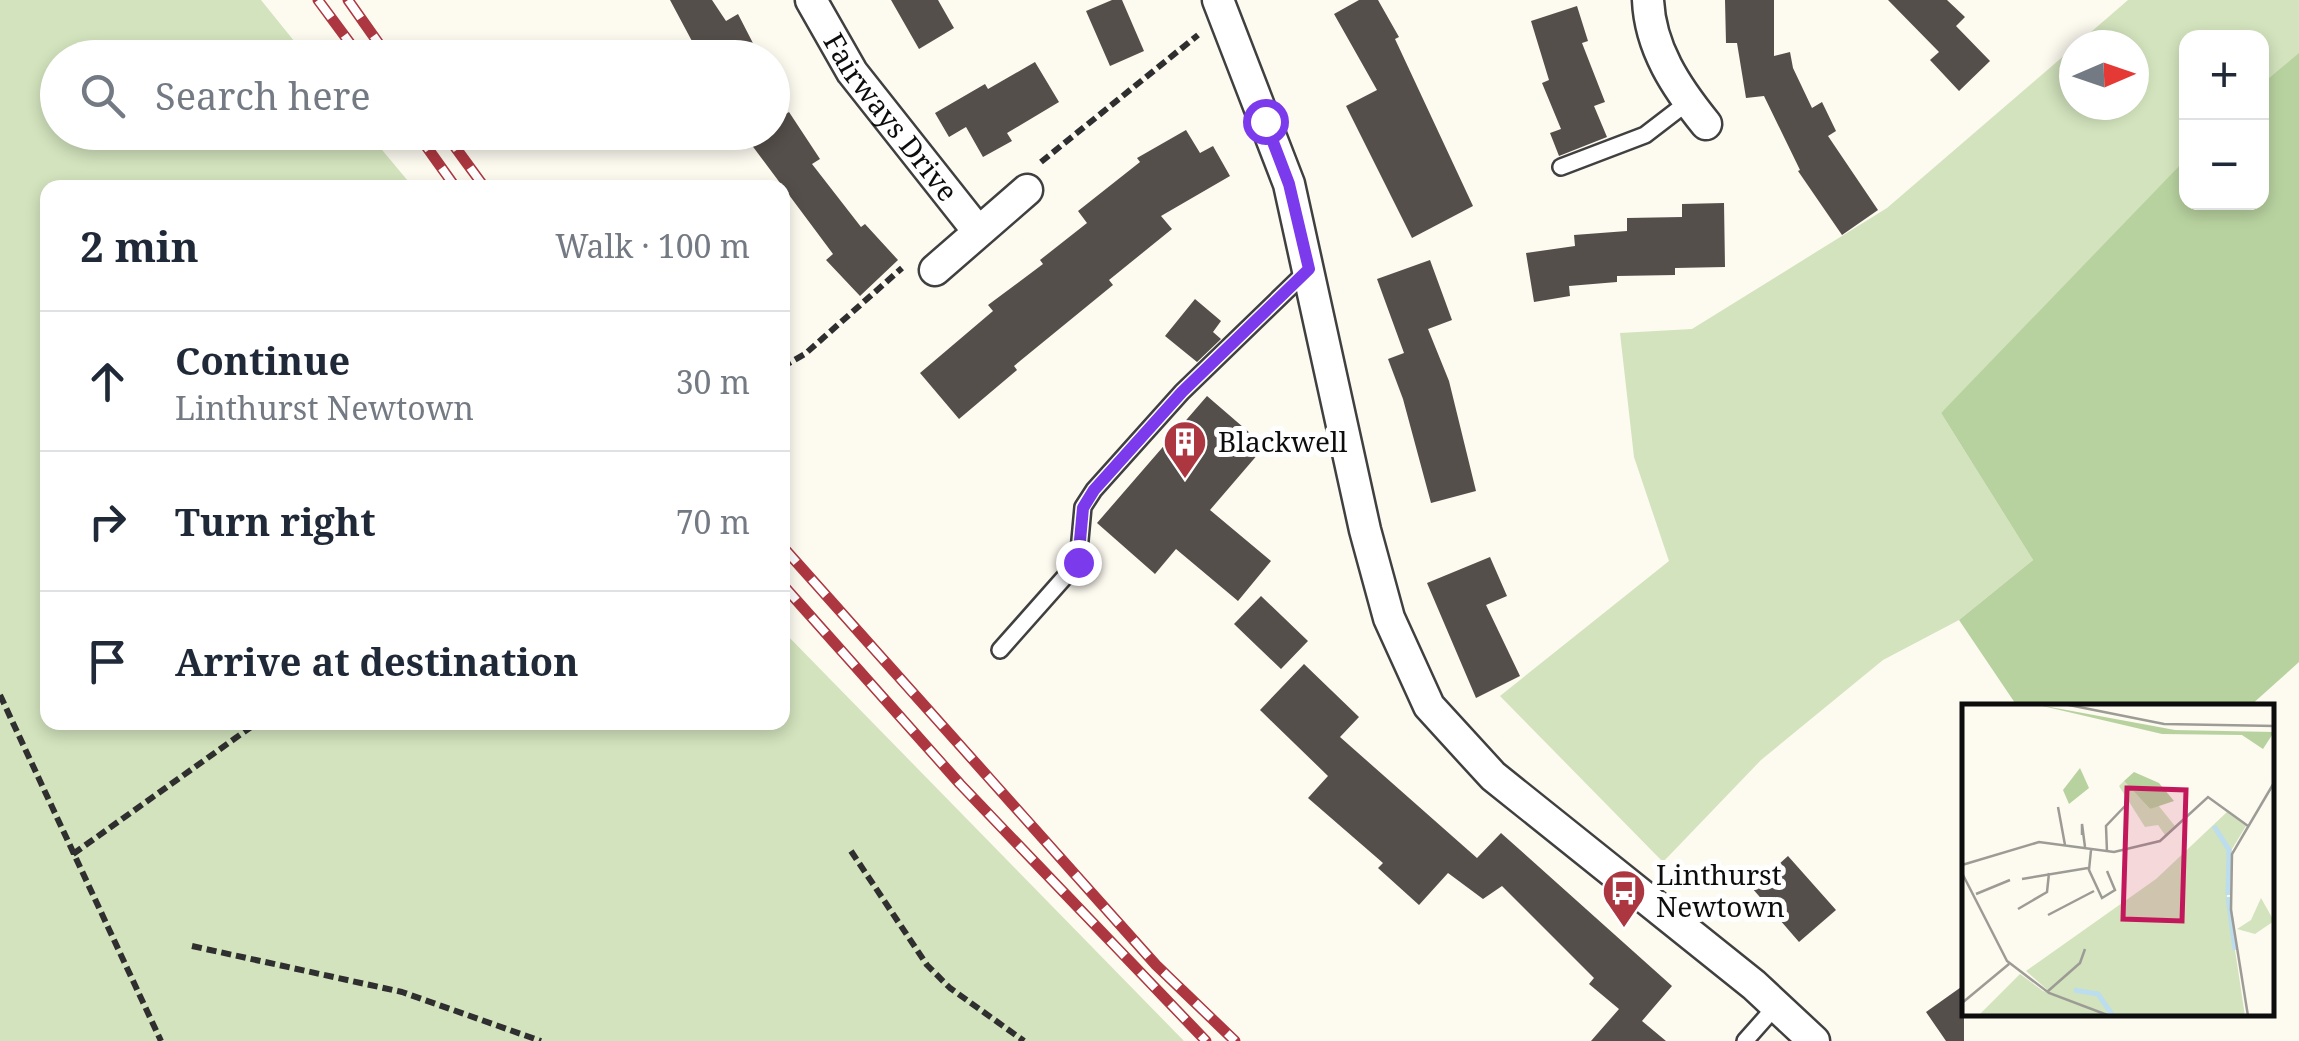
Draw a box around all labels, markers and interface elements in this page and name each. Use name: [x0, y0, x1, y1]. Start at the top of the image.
street label: Fairways Drive: [816, 26, 967, 209]
north arrow: [2059, 30, 2149, 120]
map controls: [2179, 30, 2269, 210]
button: +: [2179, 30, 2269, 120]
search box: [40, 40, 790, 150]
icon: search: [75, 68, 130, 123]
text: Search here: [155, 69, 371, 121]
route start: [1243, 99, 1289, 145]
button: −: [2179, 120, 2269, 210]
text: 2 min: [80, 217, 199, 274]
text: Walk · 100 m: [555, 224, 750, 267]
text: Continue: [175, 334, 350, 386]
icon: ahead: [80, 354, 135, 409]
text: 30 m: [676, 360, 750, 403]
text: Linthurst Newtown: [175, 386, 474, 429]
building icon: Blackwell: [1162, 419, 1208, 480]
place label: Blackwell: [1218, 422, 1348, 460]
icon: right: [80, 494, 135, 549]
text: Turn right: [175, 495, 376, 547]
text: 70 m: [676, 500, 750, 543]
route end: [1056, 540, 1102, 586]
icon: arrive: [80, 634, 135, 689]
text: Arrive at destination: [175, 635, 579, 687]
inset map: [1962, 704, 2274, 1016]
place label: Linthurst Newtown: [1656, 855, 1785, 925]
bus stop icon: Linthurst Newtown: [1601, 868, 1647, 929]

